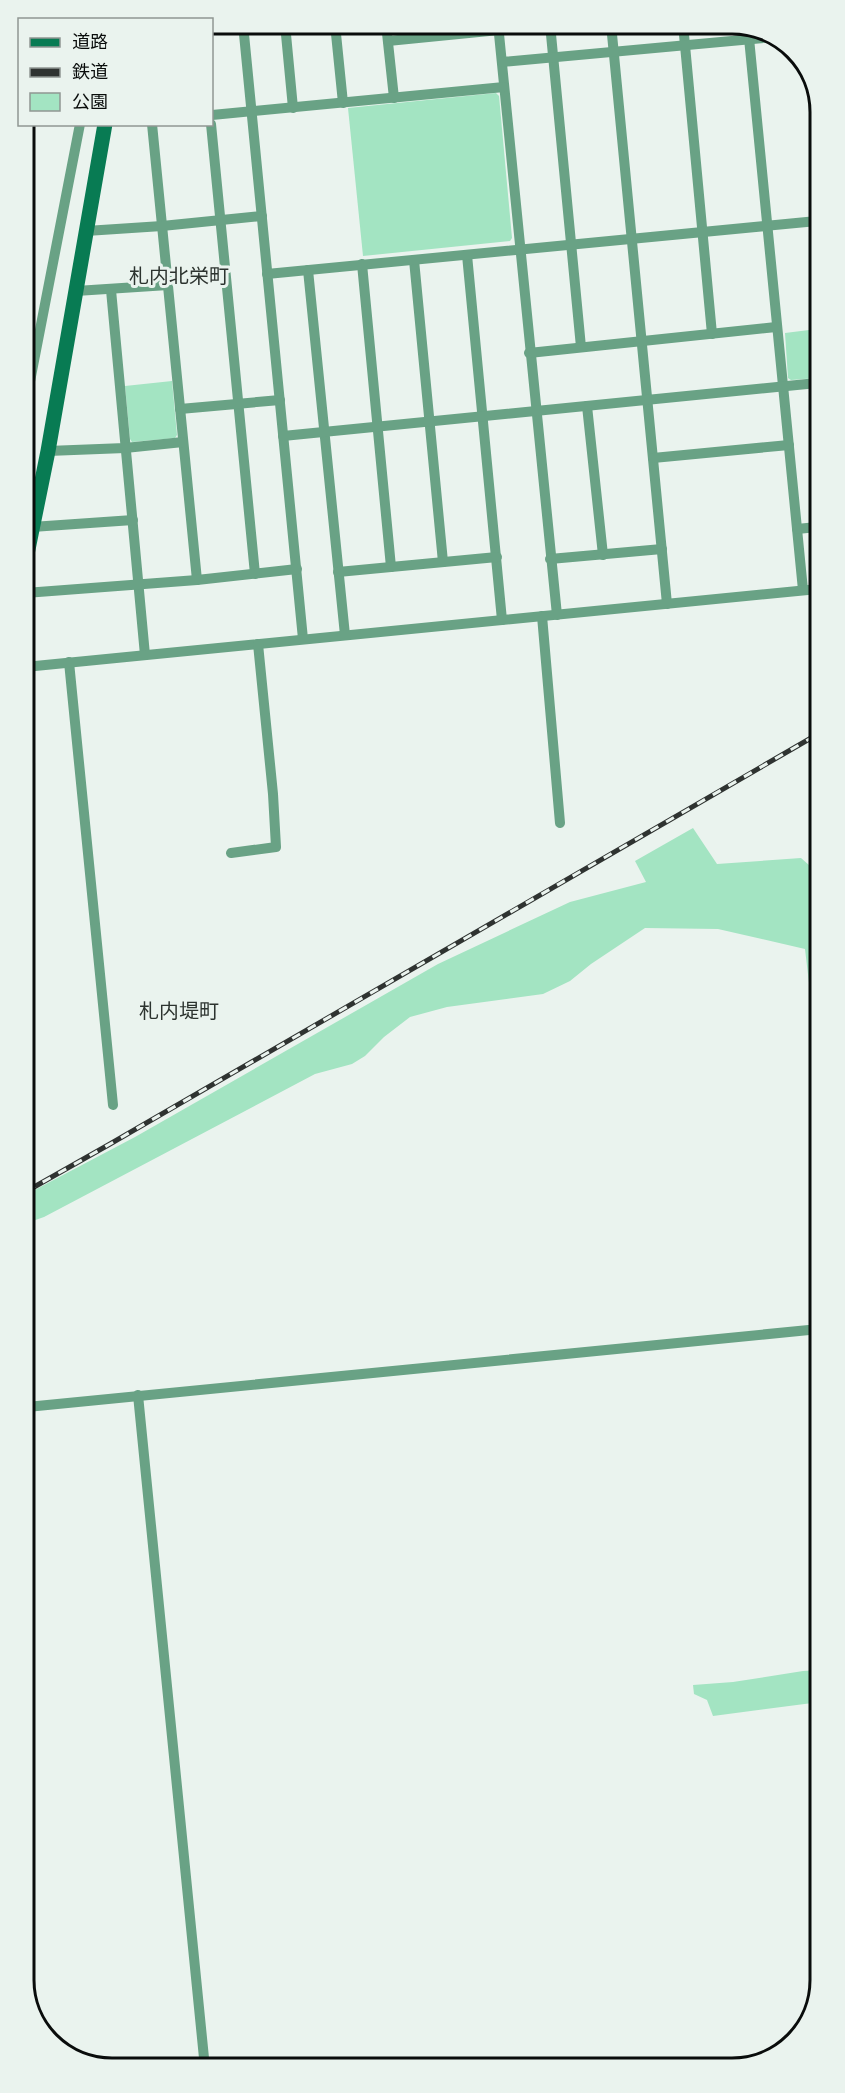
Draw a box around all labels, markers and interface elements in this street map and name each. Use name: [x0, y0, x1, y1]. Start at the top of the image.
legend: [18, 18, 213, 126]
text: 道路: [72, 30, 108, 54]
text: 鉄道: [72, 60, 108, 84]
text: 公園: [72, 90, 108, 114]
district label: 札内北栄町: [129, 263, 229, 290]
district label: 札内堤町: [139, 998, 219, 1025]

